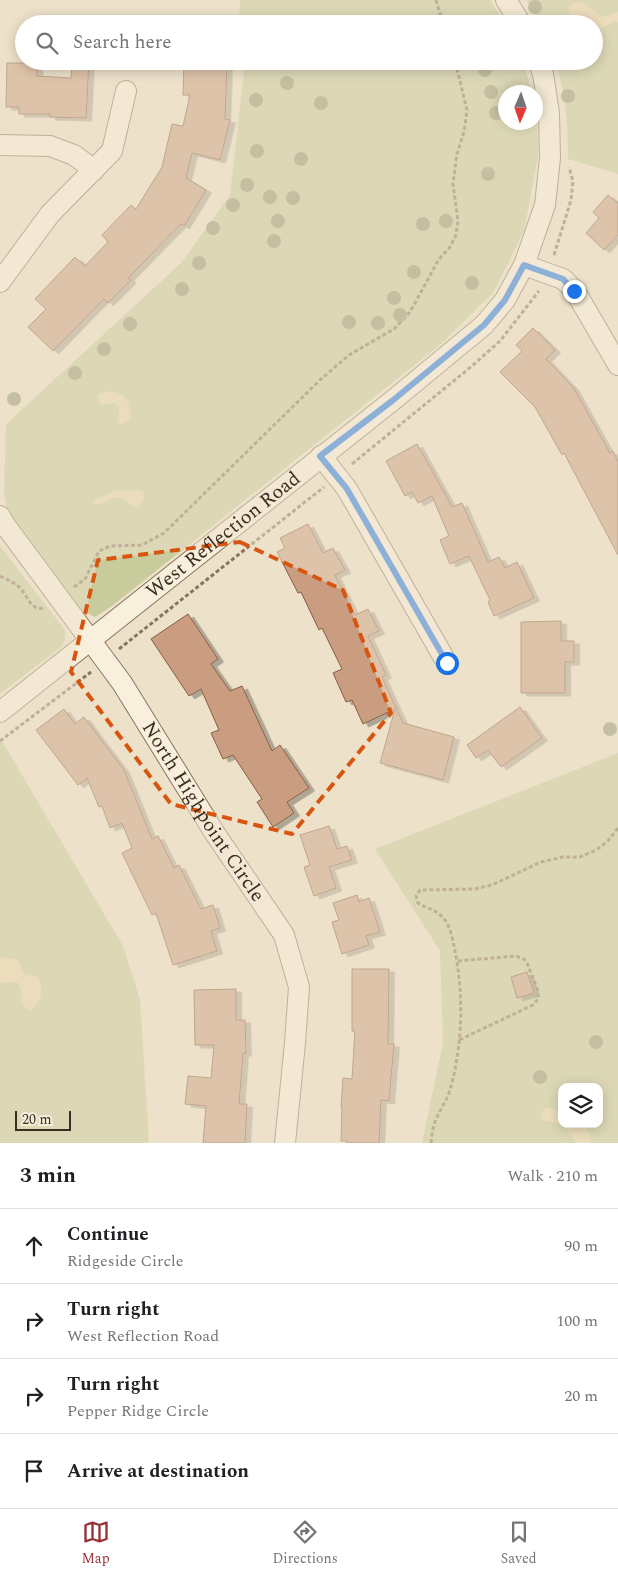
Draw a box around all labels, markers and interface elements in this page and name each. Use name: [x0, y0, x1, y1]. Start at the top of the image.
search box: [15, 15, 603, 70]
text: Search here: [73, 28, 172, 57]
icon: search: [33, 29, 61, 57]
north arrow: [498, 85, 543, 130]
route end: [563, 280, 586, 303]
street label: West Reflection Road: [139, 464, 307, 606]
route start: [436, 652, 459, 675]
street label: North Highpoint Circle: [134, 715, 272, 908]
map controls: [558, 1083, 603, 1128]
button: layers: [558, 1083, 603, 1128]
scale bar: [15, 1108, 71, 1131]
text: 20 m: [22, 1109, 52, 1130]
text: 3 min: [20, 1160, 76, 1192]
text: Walk · 210 m: [507, 1164, 598, 1188]
text: Continue: [67, 1220, 149, 1249]
icon: ahead: [20, 1232, 48, 1260]
text: 90 m: [564, 1234, 598, 1258]
text: Ridgeside Circle: [67, 1249, 184, 1273]
text: Turn right: [67, 1295, 160, 1324]
icon: right: [20, 1307, 48, 1335]
text: 100 m: [556, 1309, 598, 1333]
text: West Reflection Road: [67, 1324, 219, 1348]
text: Turn right: [67, 1370, 160, 1399]
icon: right: [20, 1382, 48, 1410]
text: 20 m: [564, 1384, 598, 1408]
text: Pepper Ridge Circle: [67, 1399, 209, 1423]
icon: arrive: [20, 1457, 48, 1485]
text: Arrive at destination: [67, 1457, 249, 1486]
tab: Map: [81, 1518, 110, 1569]
tab: Directions: [272, 1518, 338, 1569]
tab: Saved: [501, 1518, 537, 1569]

